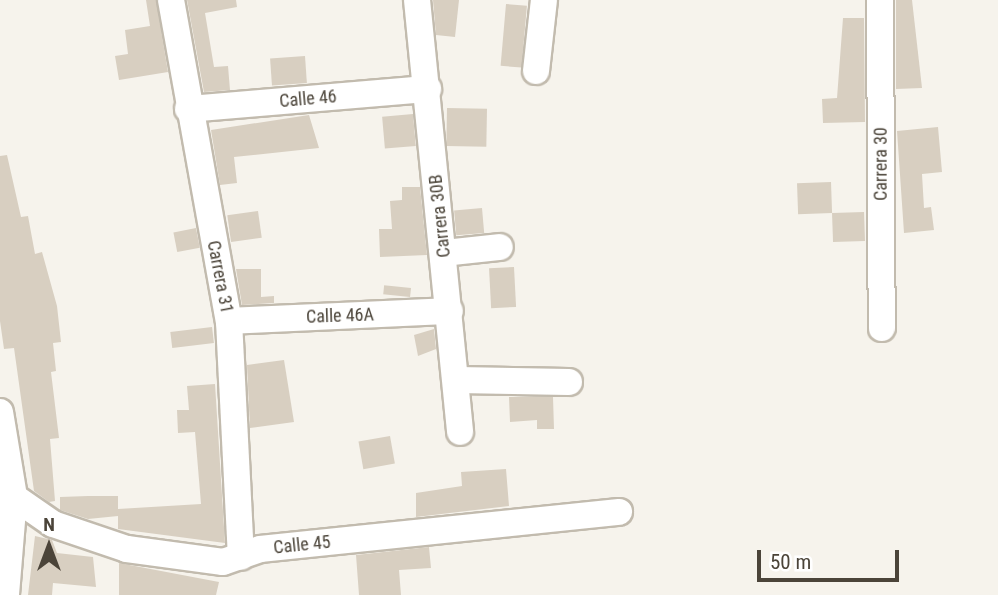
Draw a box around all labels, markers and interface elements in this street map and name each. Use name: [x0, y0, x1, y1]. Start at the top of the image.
street label: Calle 46: [278, 86, 338, 112]
street label: Carrera 30: [870, 127, 892, 201]
street label: Carrera 30B: [425, 173, 455, 259]
street label: Carrera 31: [202, 239, 238, 315]
street label: Calle 46A: [306, 304, 374, 328]
north arrow: [14, 511, 84, 581]
text: N: [43, 513, 55, 536]
street label: Calle 45: [272, 531, 332, 559]
scale bar: [760, 536, 902, 580]
text: 50 m: [770, 550, 811, 574]

